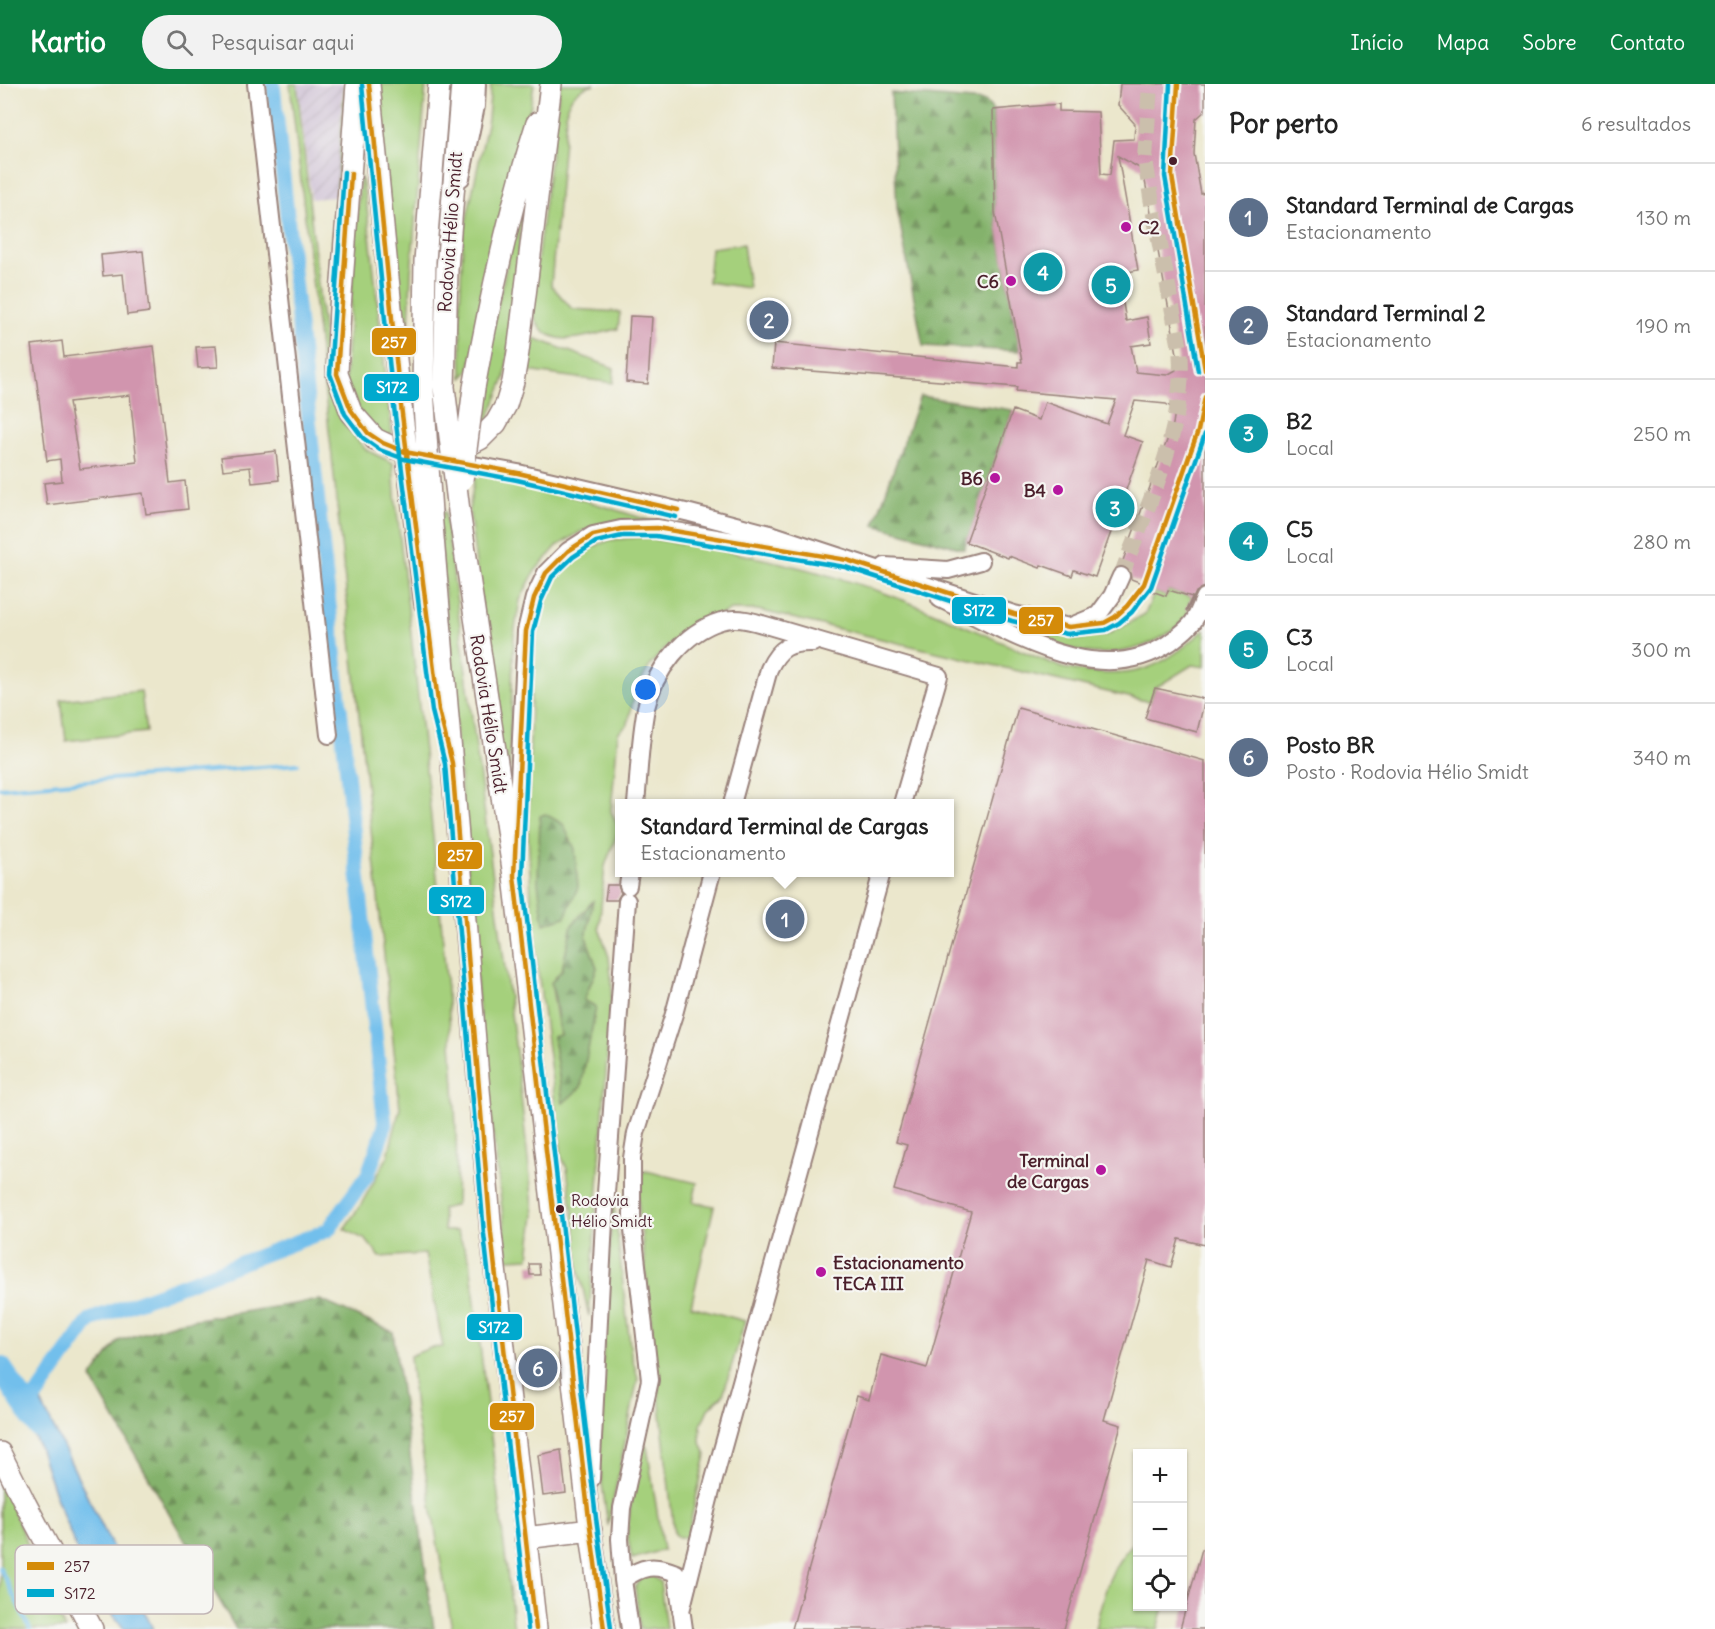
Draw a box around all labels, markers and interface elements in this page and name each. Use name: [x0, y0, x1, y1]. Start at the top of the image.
search box: [142, 15, 562, 69]
text: Kartio: [30, 24, 106, 60]
icon: search: [163, 26, 196, 59]
text: Pesquisar aqui: [211, 28, 354, 56]
text: Início: [1350, 29, 1404, 56]
text: Mapa: [1437, 29, 1489, 56]
text: Sobre: [1522, 29, 1577, 56]
text: Contato: [1610, 29, 1685, 56]
text: Por perto: [1229, 107, 1338, 140]
text: 6 resultados: [1581, 111, 1691, 136]
street label: Rodovia Hélio Smidt: [433, 151, 467, 313]
unlabelled marker: [1167, 155, 1179, 167]
text: Standard Terminal de Cargas: [1286, 191, 1574, 219]
text: 1: [1245, 205, 1252, 230]
text: 130 m: [1636, 205, 1691, 230]
place label: C2: [1138, 216, 1160, 239]
text: Estacionamento: [1286, 219, 1432, 244]
marker: C2: [1119, 220, 1133, 234]
pin: 4: [1024, 250, 1062, 294]
pin: 5: [1092, 262, 1130, 308]
place label: C6: [977, 270, 999, 293]
marker: C6: [1004, 274, 1018, 288]
pin: 2: [750, 298, 788, 342]
text: Standard Terminal 2: [1286, 299, 1486, 327]
text: 2: [1243, 313, 1254, 338]
text: 190 m: [1636, 313, 1691, 338]
line badge: 257: [371, 327, 417, 356]
text: Estacionamento: [1286, 327, 1432, 352]
text: 257: [381, 332, 407, 352]
line badge: S172: [363, 373, 420, 402]
text: S172: [376, 377, 408, 397]
text: B2: [1286, 407, 1312, 435]
text: 3: [1243, 421, 1254, 446]
text: 250 m: [1633, 421, 1691, 446]
text: Local: [1286, 435, 1334, 460]
place label: B6: [961, 467, 983, 490]
marker: B6: [988, 471, 1002, 485]
place label: B4: [1024, 479, 1047, 502]
marker: B4: [1051, 483, 1065, 497]
pin: 3: [1096, 486, 1134, 530]
text: C5: [1286, 515, 1313, 543]
text: 4: [1243, 529, 1254, 554]
text: 280 m: [1633, 529, 1691, 554]
text: Local: [1286, 543, 1334, 568]
line badge: S172: [951, 596, 1007, 625]
text: S172: [963, 600, 995, 620]
line badge: 257: [1018, 606, 1064, 635]
text: 257: [1028, 610, 1054, 630]
text: C3: [1286, 623, 1313, 651]
street label: Rodovia Hélio Smidt: [465, 633, 513, 795]
text: 5: [1243, 637, 1254, 662]
text: 300 m: [1631, 637, 1691, 662]
text: Local: [1286, 651, 1334, 676]
your location: [631, 675, 660, 704]
text: Posto BR: [1286, 731, 1375, 759]
text: 6: [1243, 745, 1254, 770]
text: 340 m: [1633, 745, 1691, 770]
text: Posto · Rodovia Hélio Smidt: [1286, 759, 1529, 784]
popup: [615, 799, 954, 877]
text: Standard Terminal de Cargas: [641, 812, 928, 840]
text: Estacionamento: [641, 840, 786, 865]
line badge: 257: [437, 841, 483, 870]
text: 257: [447, 845, 473, 865]
line badge: S172: [428, 886, 485, 915]
text: S172: [440, 891, 472, 911]
pin: 1: [766, 896, 804, 942]
place label: Terminal de Cargas: [1007, 1149, 1089, 1193]
marker: Terminal de Cargas: [1094, 1163, 1108, 1177]
place label: Rodovia Hélio Smidt: [571, 1190, 653, 1231]
marker: Rodovia Hélio Smidt: [554, 1203, 566, 1215]
place label: Estacionamento TECA III: [833, 1251, 964, 1295]
marker: Estacionamento TECA III: [814, 1265, 828, 1279]
line badge: S172: [466, 1313, 523, 1341]
text: S172: [478, 1317, 510, 1337]
pin: 6: [518, 1346, 558, 1390]
line badge: 257: [489, 1402, 535, 1431]
text: 257: [499, 1406, 525, 1426]
map controls: [1133, 1449, 1187, 1611]
button: +: [1133, 1449, 1187, 1503]
button: −: [1133, 1503, 1187, 1557]
legend: [15, 1545, 213, 1614]
text: 257: [64, 1556, 90, 1576]
button: locate: [1133, 1557, 1187, 1611]
text: S172: [64, 1583, 96, 1603]

